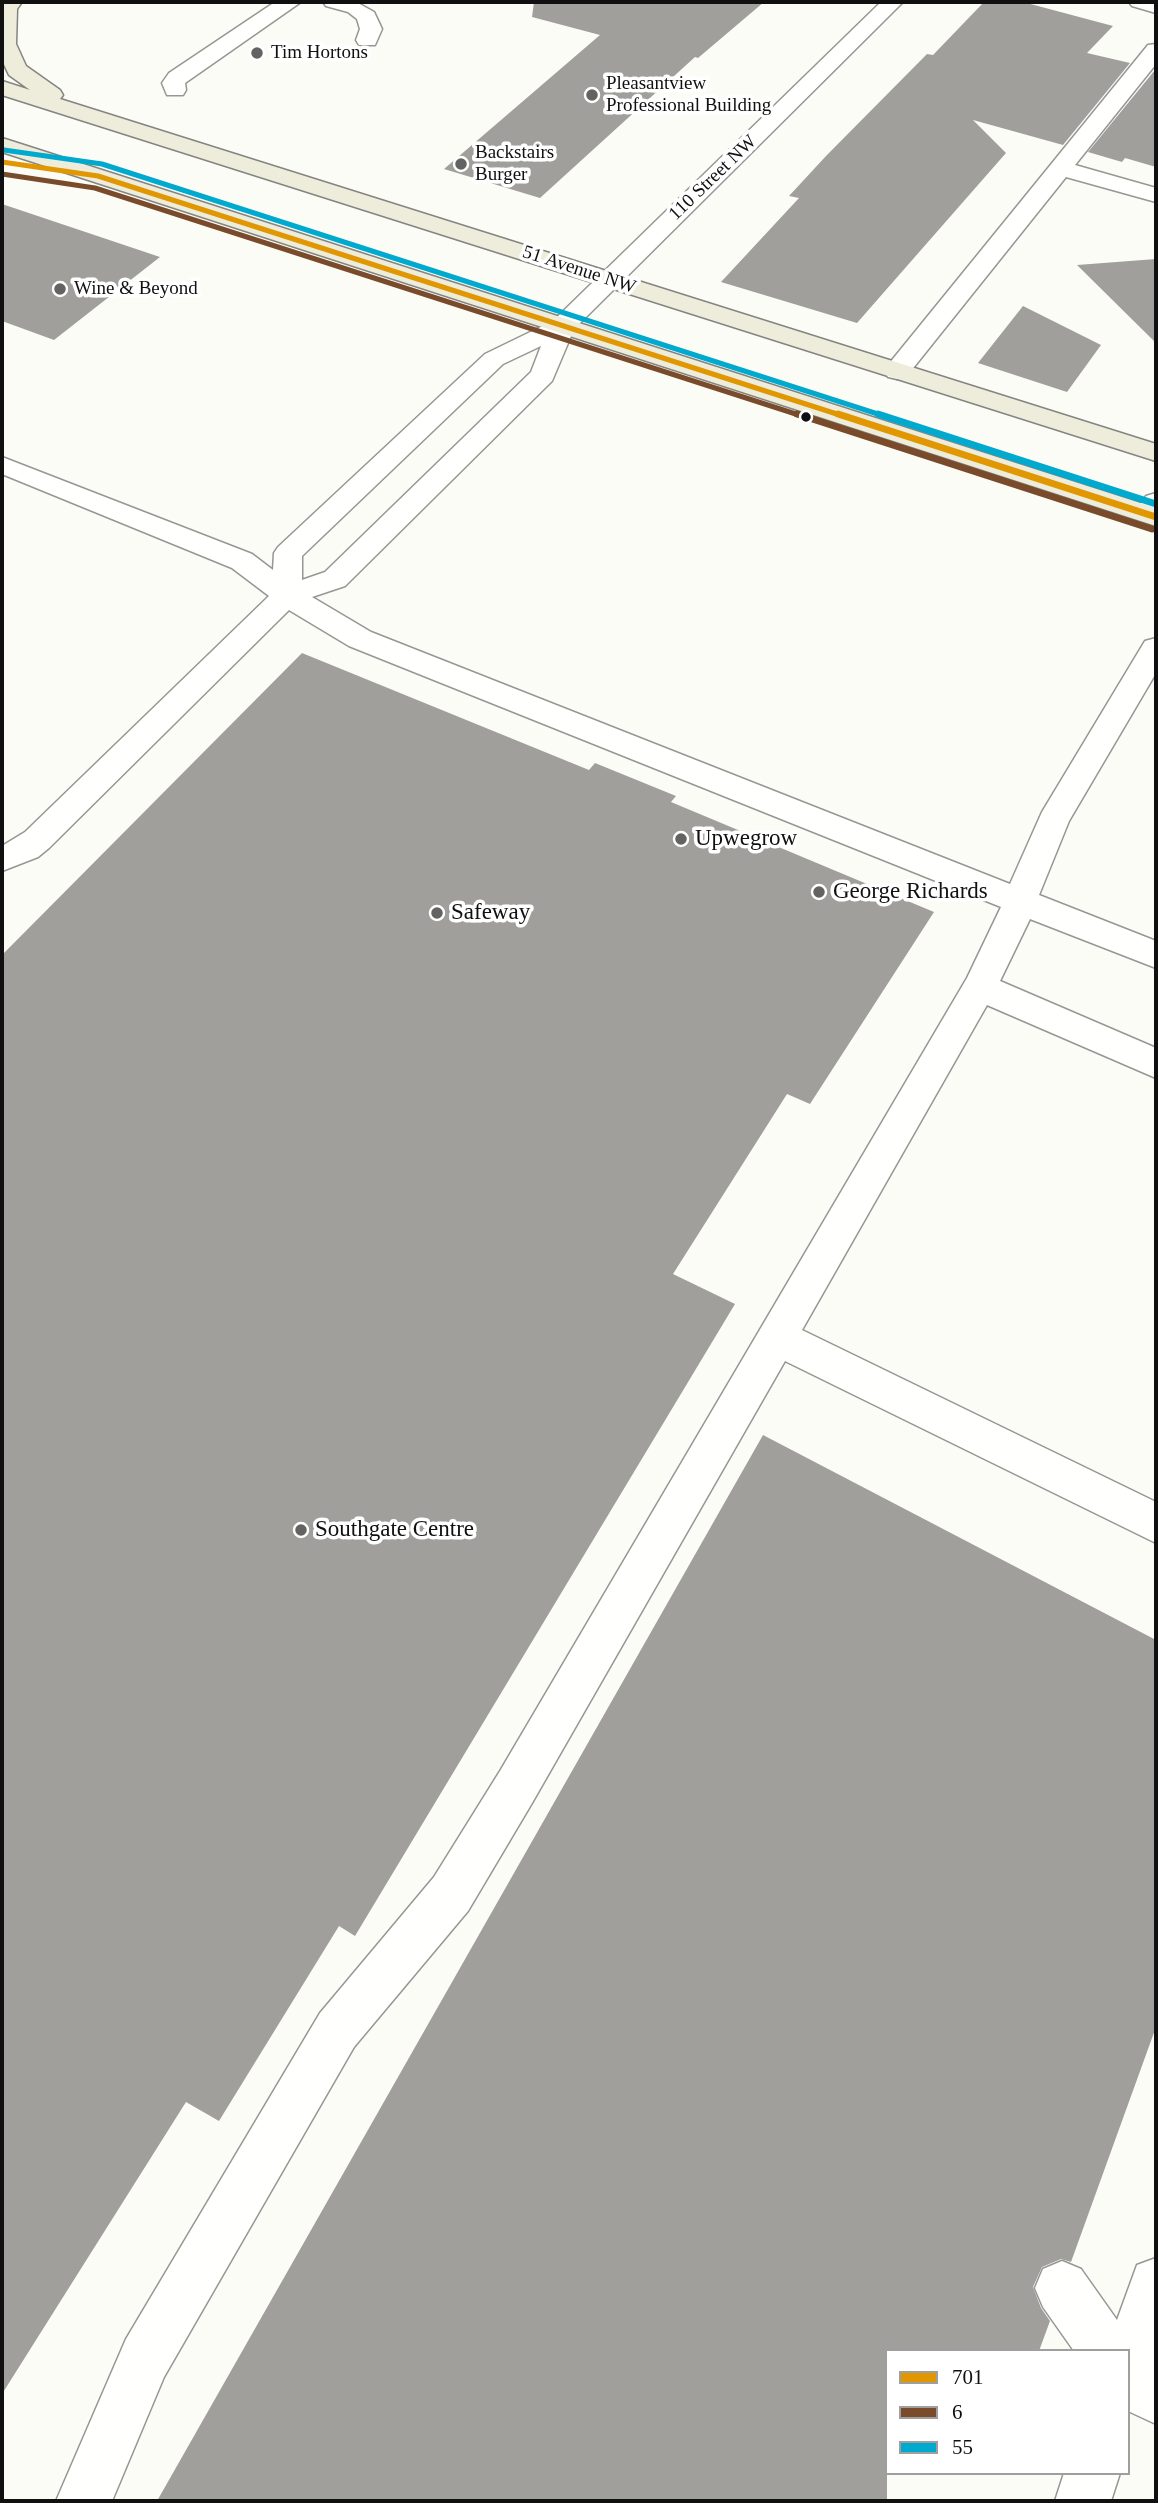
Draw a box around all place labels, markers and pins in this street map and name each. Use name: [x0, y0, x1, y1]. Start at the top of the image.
place label: Tim Hortons: [271, 42, 368, 64]
marker: Tim Hortons: [249, 45, 265, 61]
place label: Pleasantview Professional Building: [606, 73, 771, 117]
marker: Pleasantview Professional Building: [584, 87, 600, 103]
place label: Backstairs Burger: [475, 142, 554, 186]
marker: Backstairs Burger: [453, 156, 469, 172]
place label: Wine & Beyond: [74, 278, 198, 300]
marker: Wine & Beyond: [52, 281, 68, 297]
unlabelled marker: [799, 410, 813, 424]
place label: Upwegrow: [695, 825, 797, 853]
marker: Upwegrow: [673, 831, 689, 847]
place label: George Richards: [833, 878, 988, 906]
marker: George Richards: [811, 884, 827, 900]
place label: Safeway: [451, 899, 530, 927]
marker: Safeway: [429, 905, 445, 921]
place label: Southgate Centre: [315, 1516, 474, 1544]
marker: Southgate Centre: [293, 1522, 309, 1538]

